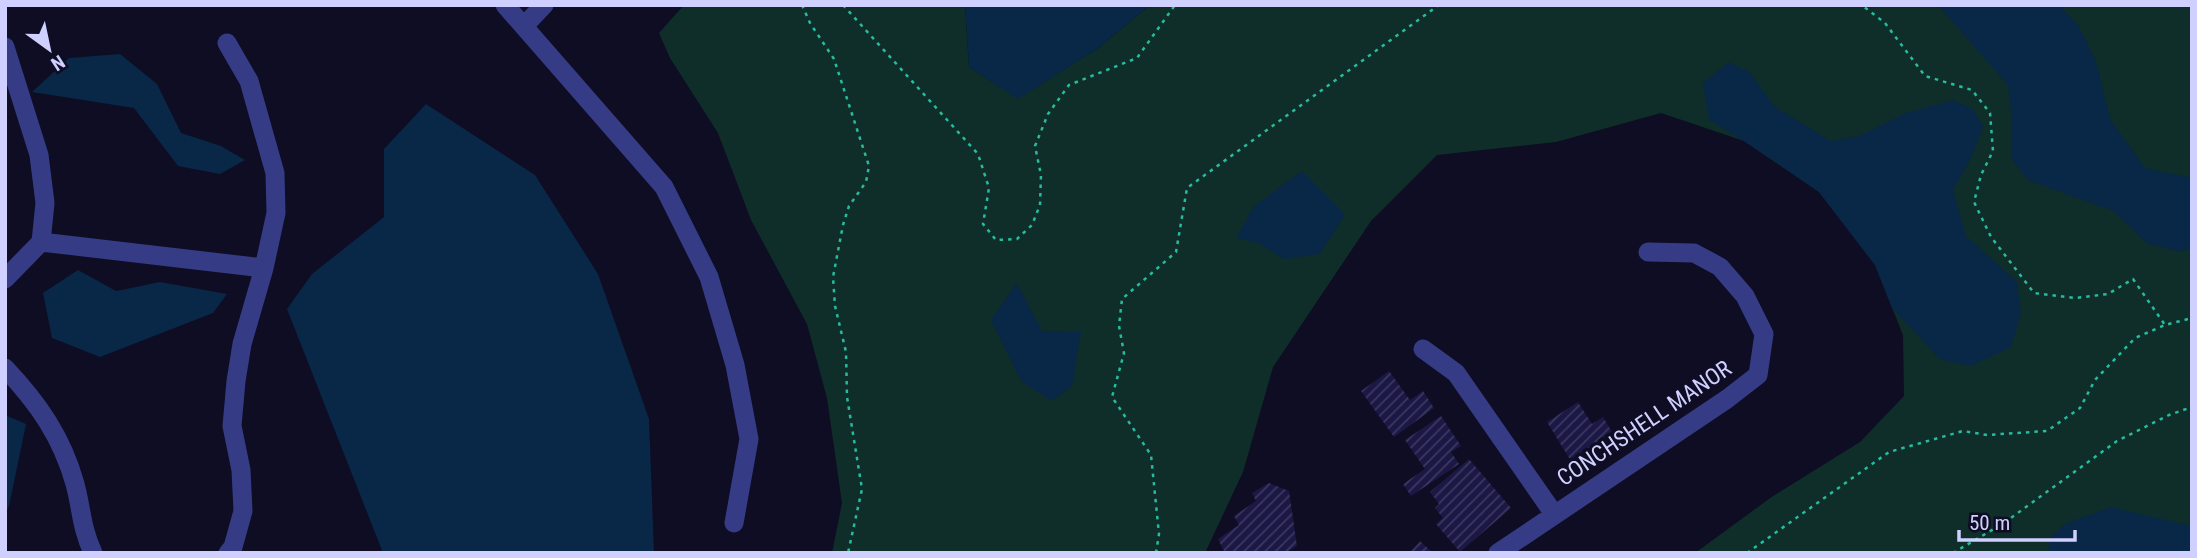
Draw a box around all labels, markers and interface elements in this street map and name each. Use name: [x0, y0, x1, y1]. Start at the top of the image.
north arrow: [14, 14, 84, 84]
text: N: [47, 50, 69, 76]
street label: CONCHSHELL MANOR: [1552, 355, 1737, 492]
scale bar: [1959, 498, 2074, 542]
text: 50 m: [1969, 511, 2010, 535]

